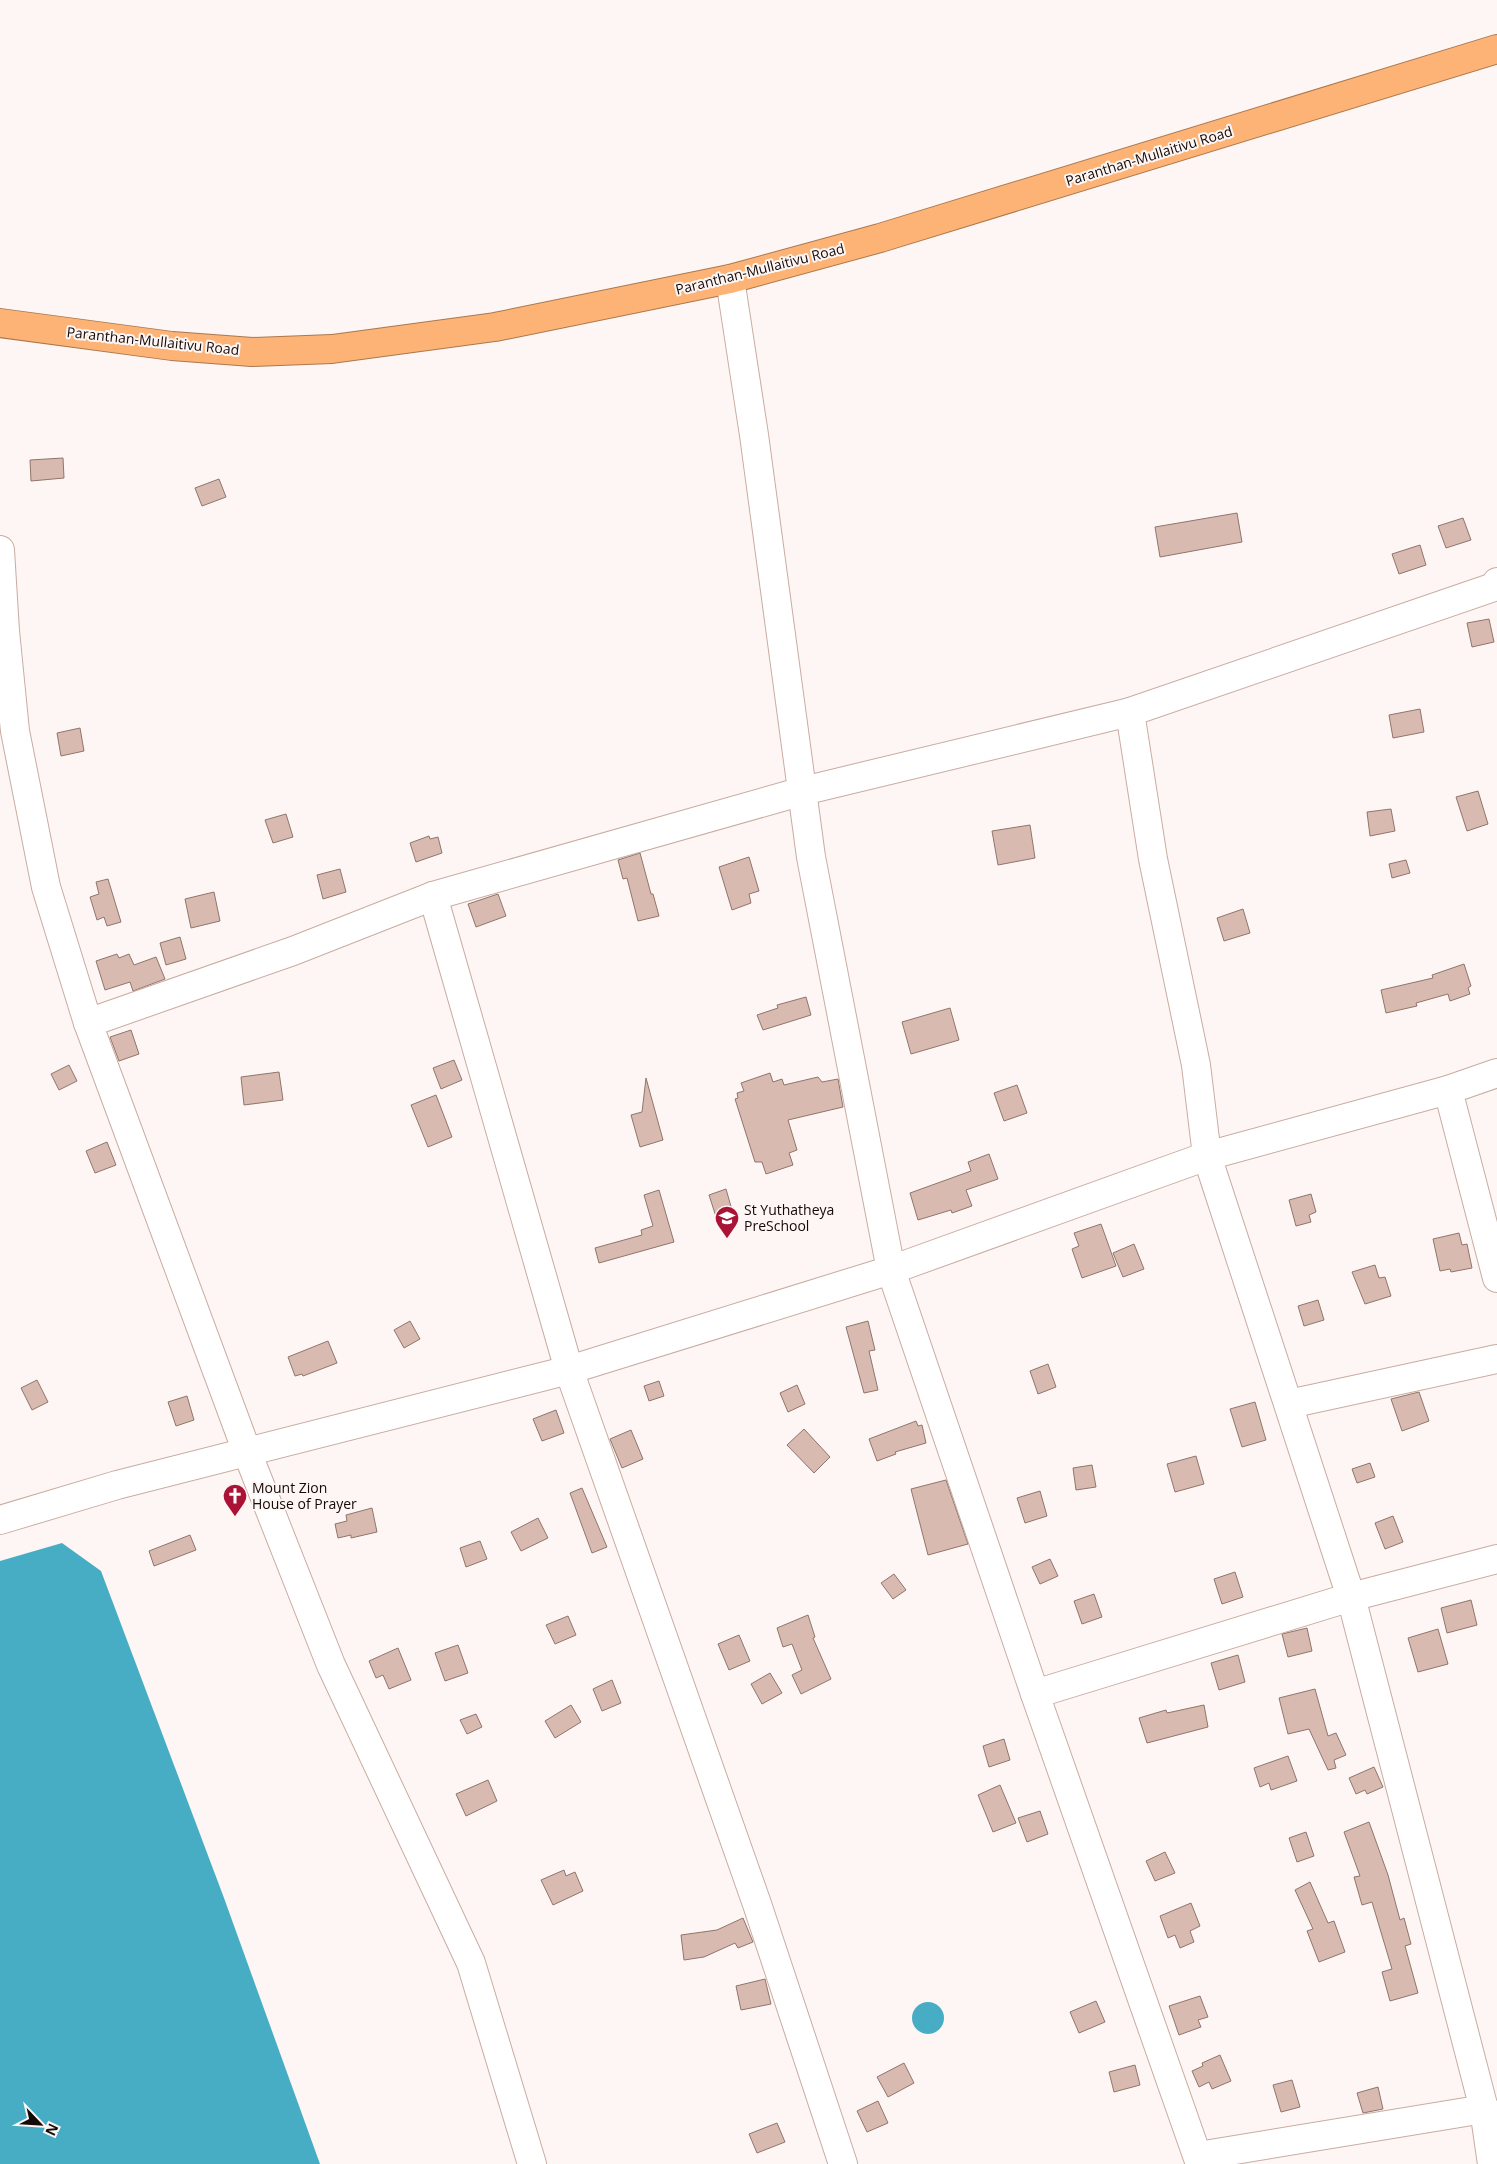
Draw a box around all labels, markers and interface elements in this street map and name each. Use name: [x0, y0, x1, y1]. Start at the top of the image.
street label: Paranthan-Mullaitivu Road: [1063, 121, 1235, 190]
street label: Paranthan-Mullaitivu Road: [673, 238, 846, 299]
street label: Paranthan-Mullaitivu Road: [66, 322, 240, 359]
place label: St Yuthatheya PreSchool: [744, 1200, 834, 1235]
school or university icon: St Yuthatheya PreSchool: [714, 1205, 740, 1239]
place label: Mount Zion House of Prayer: [252, 1478, 357, 1513]
church icon: Mount Zion House of Prayer: [222, 1483, 248, 1517]
north arrow: [15, 2099, 65, 2149]
text: N: [41, 2121, 63, 2139]

